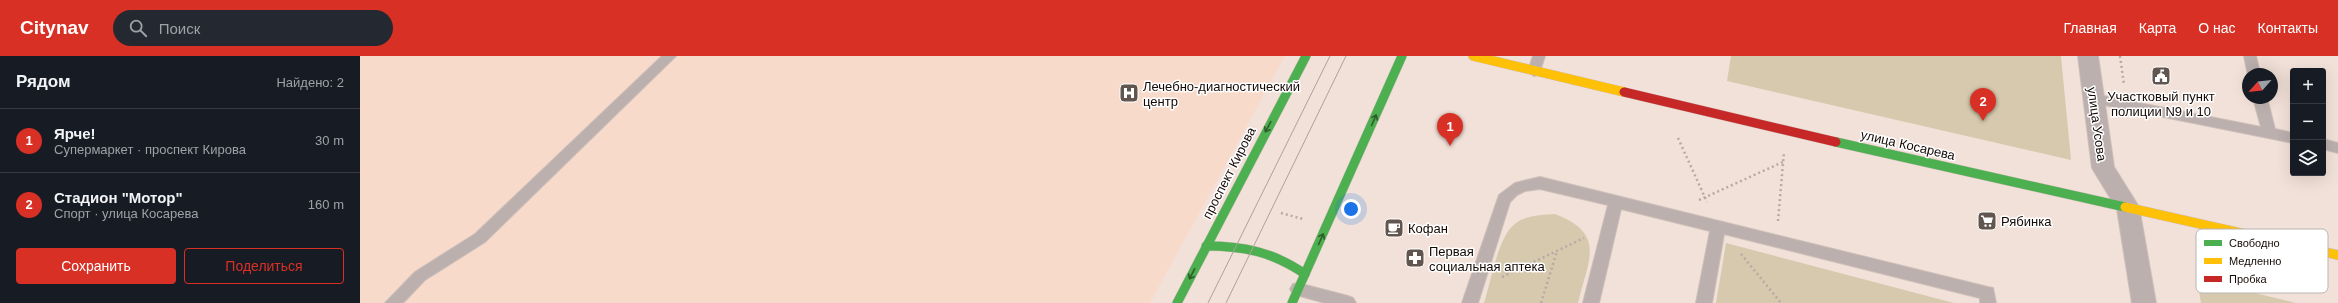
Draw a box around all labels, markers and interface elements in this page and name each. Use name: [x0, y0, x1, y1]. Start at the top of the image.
search box: [113, 10, 393, 46]
text: Citynav: [20, 17, 89, 38]
icon: search: [127, 17, 149, 39]
text: Поиск: [159, 20, 200, 37]
text: Главная: [2063, 20, 2117, 36]
text: Карта: [2139, 20, 2176, 36]
text: О нас: [2198, 20, 2236, 36]
text: Контакты: [2258, 20, 2318, 36]
public building icon: Участковый пункт полиции N9 и 10: [2150, 65, 2172, 87]
north arrow: [2242, 68, 2278, 104]
map controls: [2290, 68, 2326, 176]
button: +: [2290, 68, 2326, 104]
text: Рядом: [16, 72, 71, 91]
text: Найдено: 2: [276, 75, 344, 90]
place label: Лечебно-диагностический центр: [1143, 79, 1300, 109]
hospital icon: Лечебно-диагностический центр: [1118, 82, 1140, 104]
street label: улица Усова: [2084, 86, 2110, 163]
pin: 2: [1970, 88, 1996, 121]
place label: Участковый пункт полиции N9 и 10: [2107, 89, 2215, 119]
button: −: [2290, 104, 2326, 140]
pin: 1: [1437, 113, 1463, 146]
one-way arrow: [1371, 114, 1378, 126]
one-way arrow: [1264, 121, 1271, 133]
street label: проспект Кирова: [1199, 124, 1259, 221]
text: Ярче!: [54, 125, 96, 142]
street label: улица Косарева: [1859, 127, 1957, 163]
text: 1: [25, 133, 33, 148]
text: 30 m: [315, 133, 344, 148]
button: layers: [2290, 140, 2326, 176]
text: Супермаркет · проспект Кирова: [54, 142, 246, 157]
text: Стадион "Мотор": [54, 189, 183, 206]
text: 2: [25, 197, 33, 212]
text: 160 m: [308, 197, 344, 212]
your location: [1341, 199, 1361, 219]
text: Спорт · улица Косарева: [54, 206, 198, 221]
supermarket icon: Рябинка: [1976, 210, 1998, 232]
place label: Рябинка: [2001, 214, 2052, 229]
cafe icon: Кофан: [1383, 217, 1405, 239]
place label: Кофан: [1408, 221, 1448, 236]
legend: [2196, 229, 2328, 293]
one-way arrow: [1317, 233, 1325, 245]
text: Свободно: [2229, 237, 2280, 249]
place label: Первая социальная аптека: [1429, 244, 1546, 274]
pharmacy icon: Первая социальная аптека: [1404, 247, 1426, 269]
button: Сохранить: [16, 248, 176, 284]
button: Поделиться: [184, 248, 344, 284]
text: Медленно: [2229, 255, 2281, 267]
one-way arrow: [1187, 268, 1195, 280]
text: Пробка: [2229, 273, 2267, 285]

